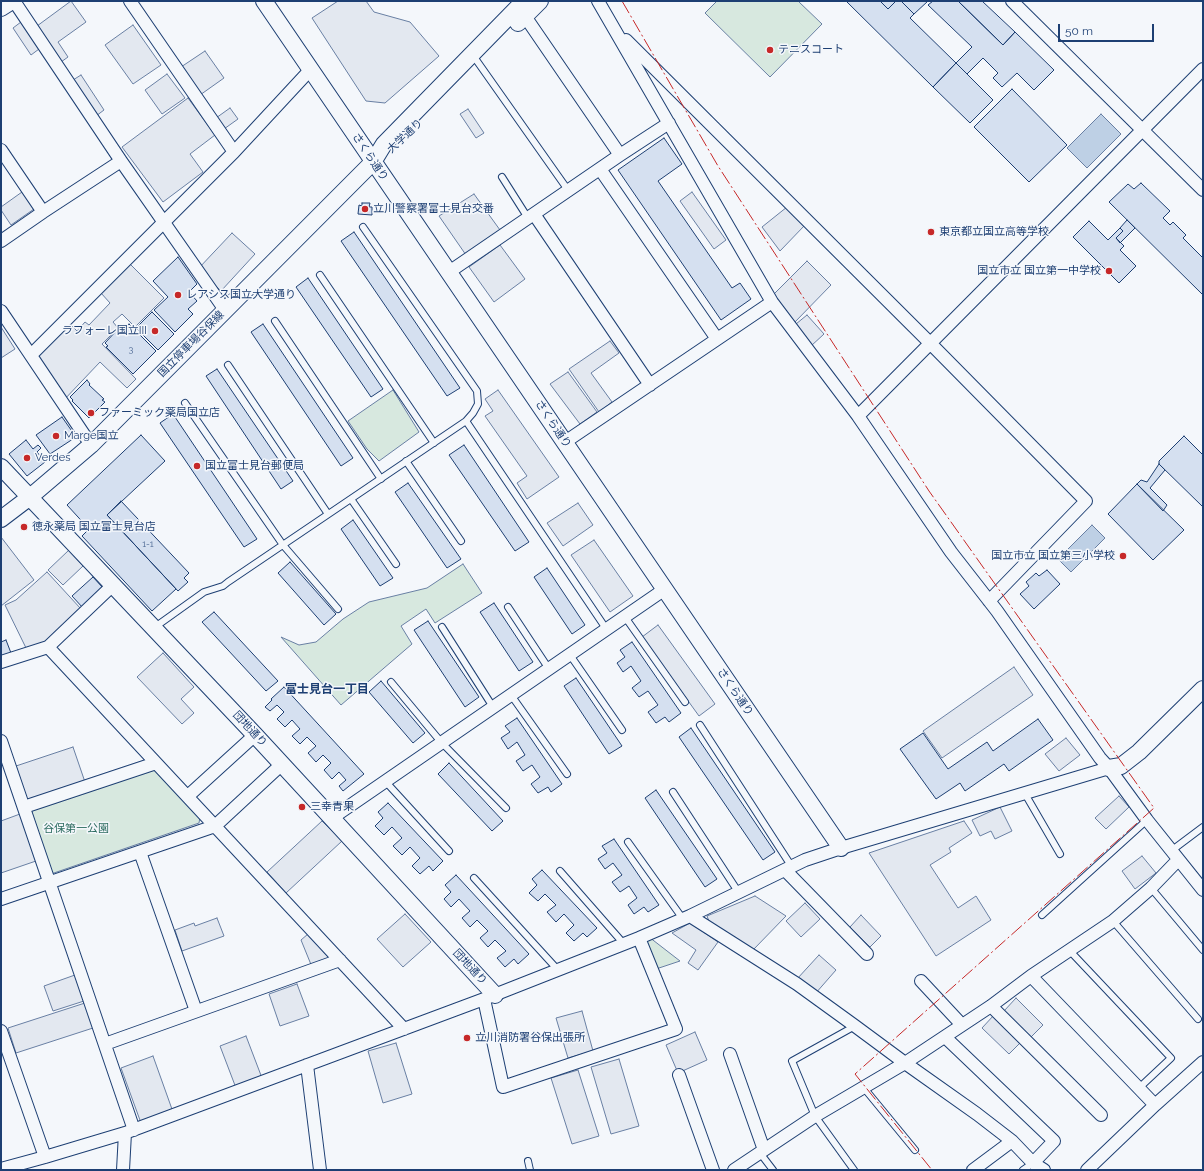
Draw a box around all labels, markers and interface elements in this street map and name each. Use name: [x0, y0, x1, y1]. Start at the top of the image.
scale bar: [1060, 16, 1156, 42]
text: 50 m: [1065, 24, 1093, 38]
place label: テニスコート: [778, 43, 844, 57]
marker: テニスコート: [765, 45, 775, 55]
street label: 大学通り: [384, 116, 426, 156]
street label: さくら通り: [349, 131, 391, 183]
place label: 立川警察署富士見台交番: [373, 202, 494, 216]
marker: 立川警察署富士見台交番: [360, 204, 370, 214]
place label: 東京都立国立高等学校: [939, 225, 1049, 239]
marker: 東京都立国立高等学校: [926, 227, 936, 237]
place label: 国立市立 国立第一中学校: [977, 264, 1101, 278]
marker: 国立市立 国立第一中学校: [1104, 266, 1114, 276]
place label: レアシス国立大学通り: [186, 288, 296, 302]
marker: レアシス国立大学通り: [173, 290, 183, 300]
street label: 国立停車場谷保線: [155, 308, 227, 380]
place label: ラフォーレ国立III: [62, 324, 147, 338]
marker: ラフォーレ国立III: [150, 326, 160, 336]
house number: 3: [129, 344, 133, 354]
street label: さくら通り: [532, 398, 574, 450]
place label: ファーミック薬局国立店: [99, 406, 220, 420]
marker: ファーミック薬局国立店: [86, 408, 96, 418]
place label: Marge国立: [64, 429, 119, 443]
marker: Marge国立: [51, 431, 61, 441]
place label: Verdes: [35, 451, 71, 465]
marker: Verdes: [22, 453, 32, 463]
place label: 国立富士見台郵便局: [205, 459, 304, 473]
marker: 国立富士見台郵便局: [192, 461, 202, 471]
place label: 徳永薬局 国立富士見台店: [32, 520, 156, 534]
marker: 徳永薬局 国立富士見台店: [19, 522, 29, 532]
house number: 1-1: [142, 539, 154, 549]
place label: 国立市立 国立第三小学校: [991, 549, 1115, 563]
marker: 国立市立 国立第三小学校: [1118, 551, 1128, 561]
street label: さくら通り: [714, 666, 756, 718]
district label: 富士見台一丁目: [285, 682, 369, 696]
street label: 団地通り: [230, 708, 270, 750]
place label: 三幸青果: [310, 800, 354, 814]
marker: 三幸青果: [297, 802, 307, 812]
park label: 谷保第一公園: [43, 822, 109, 836]
street label: 団地通り: [450, 946, 490, 988]
place label: 立川消防署谷保出張所: [475, 1031, 585, 1045]
marker: 立川消防署谷保出張所: [462, 1033, 472, 1043]

